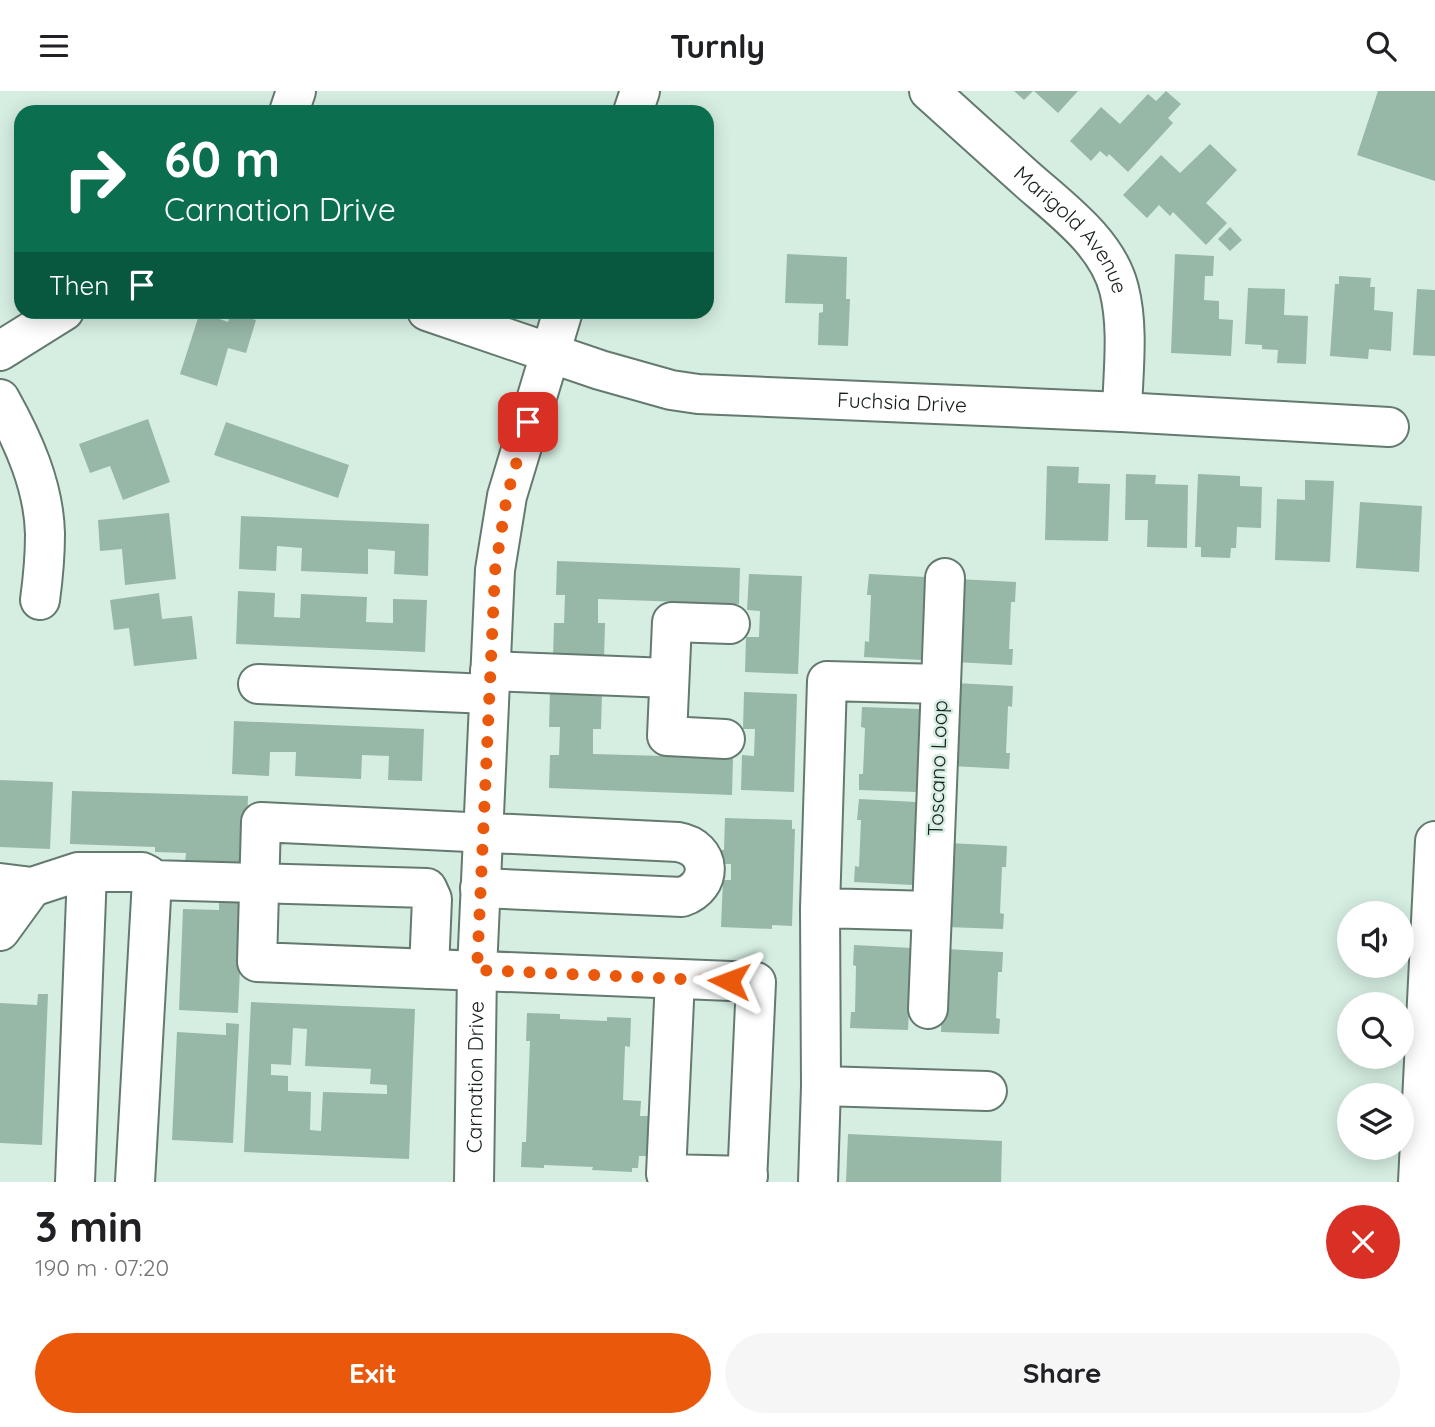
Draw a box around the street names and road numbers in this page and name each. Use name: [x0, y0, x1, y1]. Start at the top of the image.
street label: Marigold Avenue: [1009, 160, 1134, 296]
street label: Fuchsia Drive: [837, 386, 967, 417]
street label: Toscano Loop: [922, 699, 952, 836]
street label: Carnation Drive: [460, 1001, 489, 1153]

